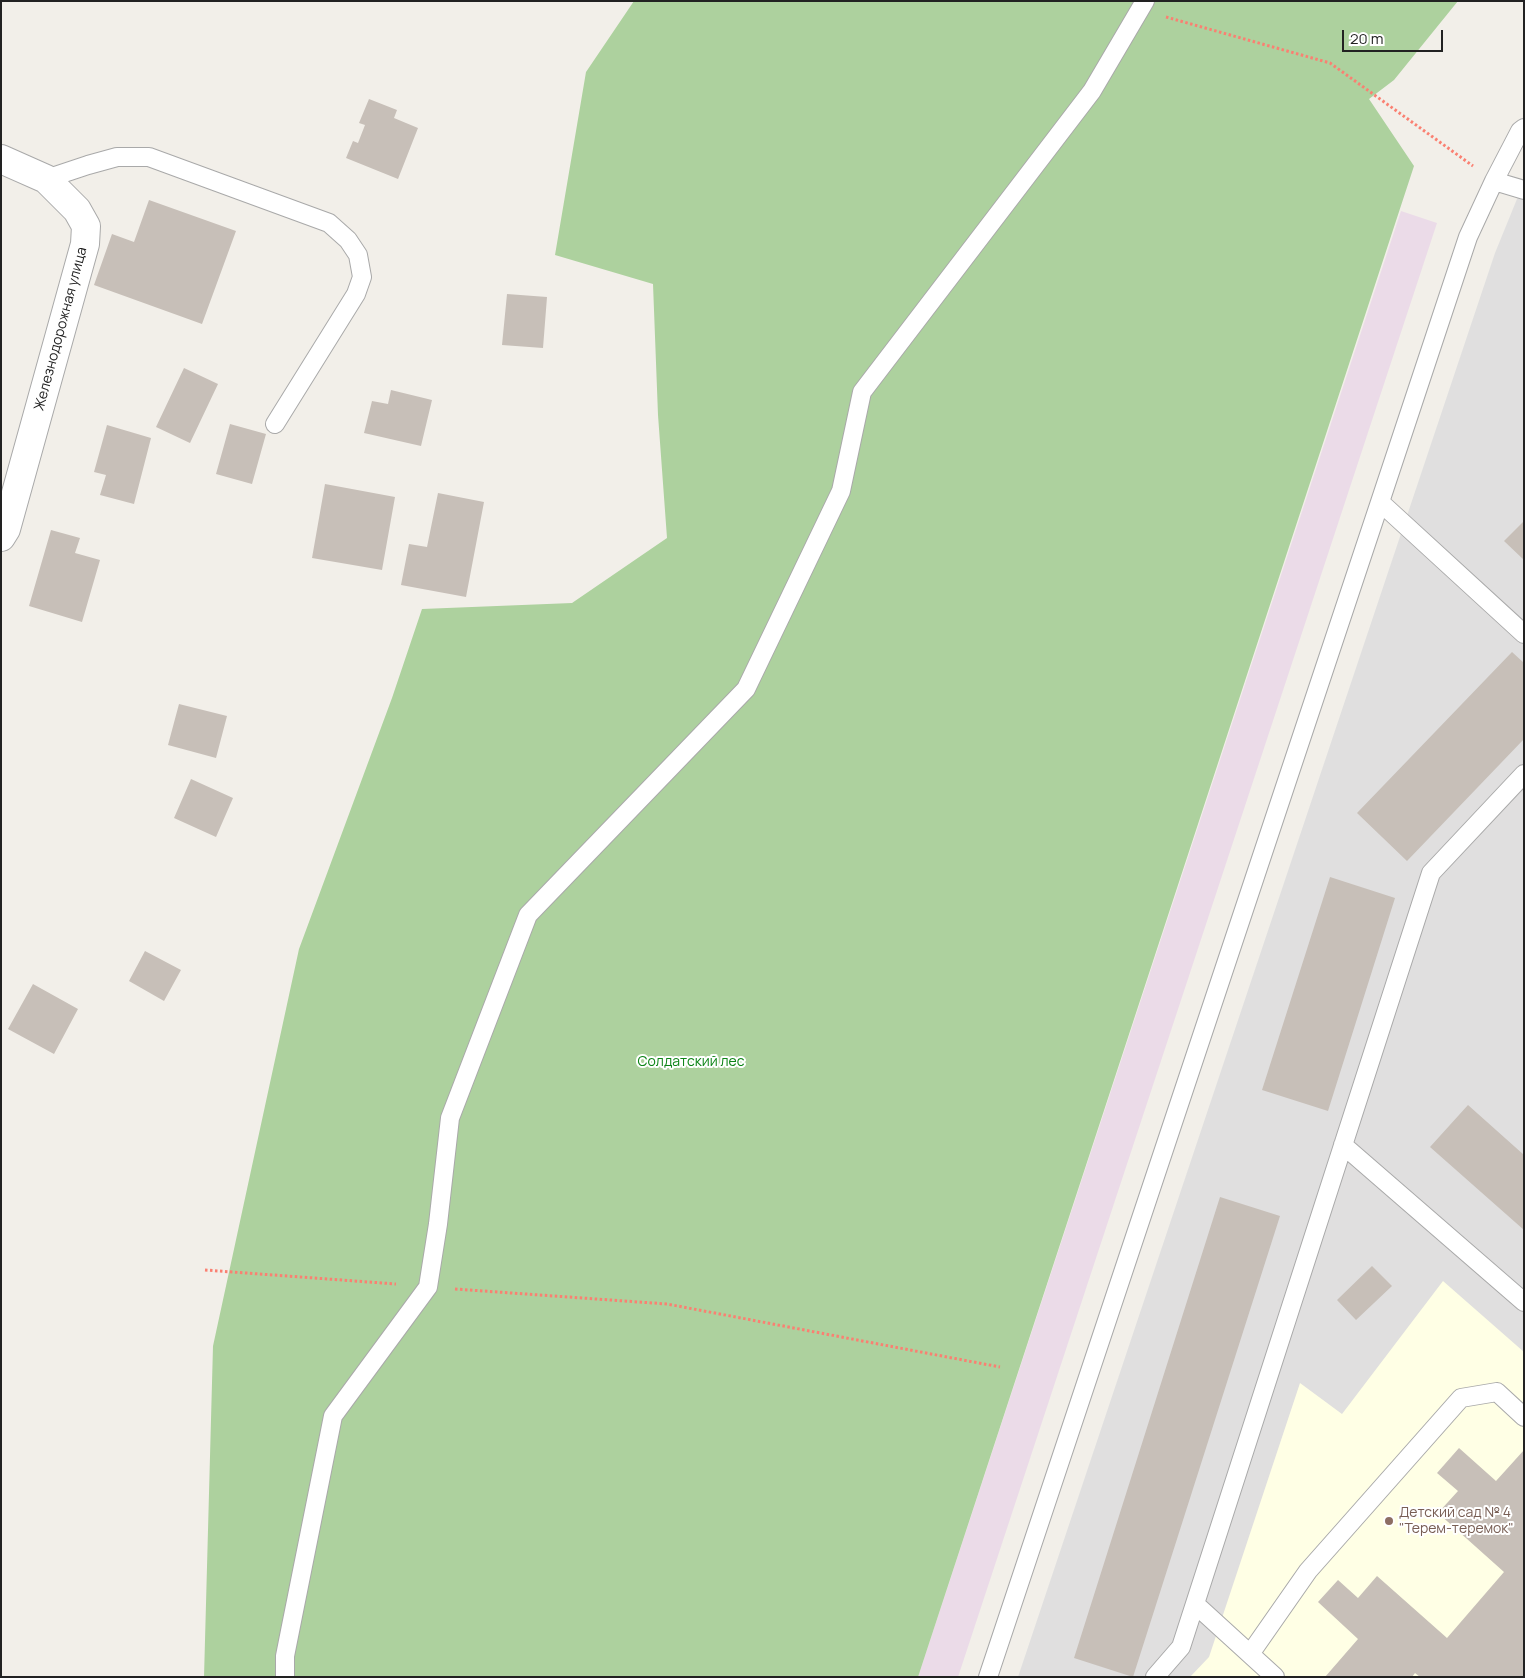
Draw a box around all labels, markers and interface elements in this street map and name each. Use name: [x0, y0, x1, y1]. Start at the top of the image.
scale bar: [1345, 20, 1446, 52]
text: 20 m: [1350, 28, 1383, 49]
street label: Железнодорожная улица: [31, 245, 91, 413]
park label: Солдатский лес: [638, 1054, 744, 1070]
place label: Детский сад № 4 "Терем-теремок": [1399, 1505, 1514, 1538]
marker: Детский сад № 4 "Терем-теремок": [1383, 1515, 1395, 1527]

